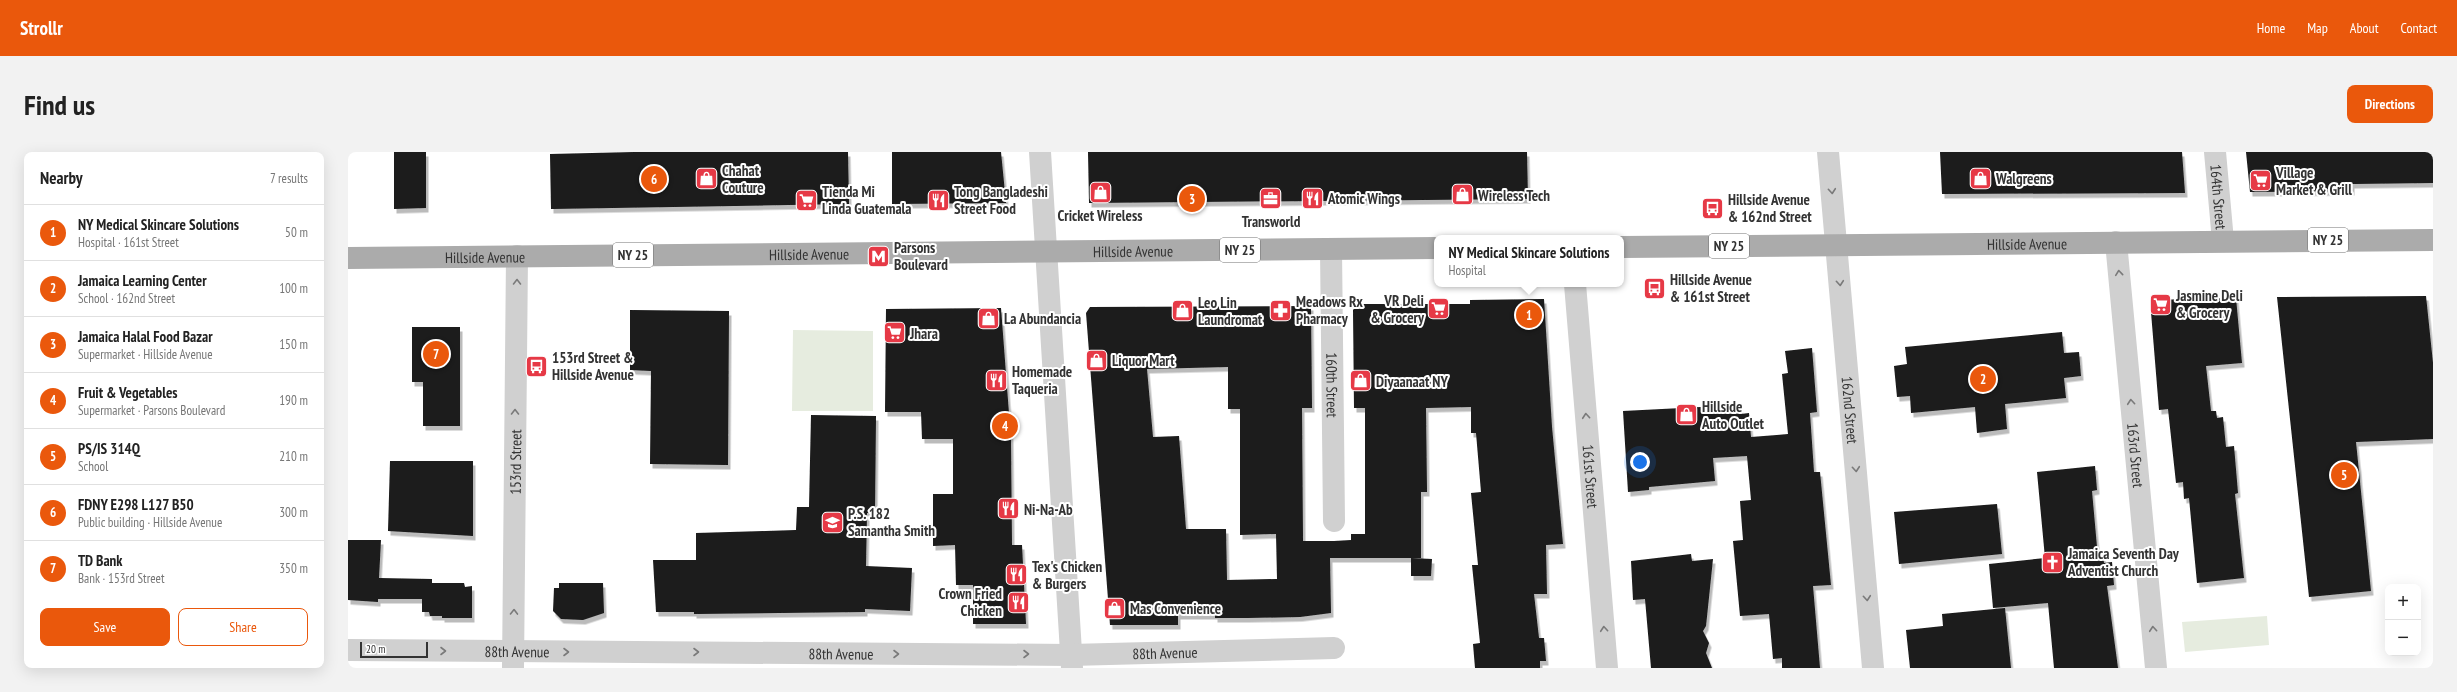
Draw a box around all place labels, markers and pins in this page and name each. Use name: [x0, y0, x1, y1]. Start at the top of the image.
place label: Chahat Couture: [722, 161, 764, 197]
place label: Village Market & Grill: [2275, 163, 2352, 199]
pin: 6: [641, 164, 667, 194]
shop icon: Walgreens: [1968, 165, 1994, 191]
shop icon: Chahat Couture: [693, 166, 719, 192]
supermarket icon: Village Market & Grill: [2247, 168, 2273, 194]
place label: Walgreens: [1995, 169, 2052, 188]
shop icon: Cricket Wireless: [1087, 179, 1113, 205]
place label: Tienda Mi Linda Guatemala: [822, 182, 911, 218]
place label: Tong Bangladeshi Street Food: [954, 182, 1048, 218]
shop icon: Wireless Tech: [1449, 182, 1475, 208]
pin: 3: [1179, 184, 1205, 214]
office icon: Transworld: [1258, 185, 1284, 211]
restaurant icon: Atomic Wings: [1300, 185, 1326, 211]
place label: Wireless Tech: [1477, 186, 1550, 205]
supermarket icon: Tienda Mi Linda Guatemala: [794, 187, 820, 213]
restaurant icon: Tong Bangladeshi Street Food: [926, 187, 952, 213]
place label: Atomic Wings: [1327, 189, 1400, 208]
place label: Hillside Avenue & 162nd Street: [1728, 190, 1812, 226]
bus stop icon: Hillside Avenue & 162nd Street: [1699, 195, 1725, 221]
place label: Cricket Wireless: [1058, 206, 1142, 225]
place label: Transworld: [1242, 212, 1301, 231]
place label: Parsons Boulevard: [894, 238, 948, 274]
metro station icon: Parsons Boulevard: [866, 243, 892, 269]
place label: Hillside Avenue & 161st Street: [1670, 270, 1752, 306]
bus stop icon: Hillside Avenue & 161st Street: [1642, 275, 1668, 301]
place label: Jasmine Deli & Grocery: [2175, 286, 2243, 322]
place label: VR Deli & Grocery: [1371, 291, 1425, 327]
supermarket icon: Jasmine Deli & Grocery: [2147, 291, 2173, 317]
place label: Meadows Rx Pharmacy: [1296, 292, 1363, 328]
place label: Leo Lin Laundromat: [1198, 293, 1263, 329]
supermarket icon: VR Deli & Grocery: [1426, 296, 1452, 322]
pharmacy icon: Meadows Rx Pharmacy: [1268, 297, 1294, 323]
shop icon: Leo Lin Laundromat: [1170, 298, 1196, 324]
pin: 1: [1516, 300, 1542, 330]
shop icon: La Abundancia: [975, 305, 1001, 331]
place label: La Abundancia: [1004, 309, 1081, 328]
supermarket icon: Jhara: [882, 320, 908, 346]
place label: Jhara: [909, 324, 938, 343]
pin: 7: [423, 339, 449, 369]
shop icon: Liquor Mart: [1083, 347, 1109, 373]
place label: 153rd Street & Hillside Avenue: [552, 348, 634, 384]
place label: Liquor Mart: [1112, 351, 1175, 370]
bus stop icon: 153rd Street & Hillside Avenue: [523, 353, 549, 379]
place label: Homemade Taqueria: [1012, 362, 1072, 398]
pin: 2: [1970, 364, 1996, 394]
restaurant icon: Homemade Taqueria: [984, 367, 1010, 393]
shop icon: Diyaanaat NY: [1347, 368, 1373, 394]
place label: Diyaanaat NY: [1376, 372, 1448, 391]
place label: Hillside Auto Outlet: [1701, 397, 1765, 433]
shop icon: Hillside Auto Outlet: [1674, 402, 1700, 428]
pin: 4: [992, 411, 1018, 441]
pin: 5: [2331, 460, 2357, 490]
restaurant icon: Ni-Na-Ab: [995, 496, 1021, 522]
place label: Ni-Na-Ab: [1024, 500, 1073, 519]
place label: P.S. 182 Samantha Smith: [848, 504, 935, 540]
school or university icon: P.S. 182 Samantha Smith: [819, 509, 845, 535]
place label: Jamaica Seventh Day Adventist Church: [2067, 544, 2180, 580]
church icon: Jamaica Seventh Day Adventist Church: [2040, 549, 2066, 575]
place label: Tex's Chicken & Burgers: [1032, 557, 1102, 593]
restaurant icon: Tex's Chicken & Burgers: [1003, 562, 1029, 588]
place label: Crown Fried Chicken: [938, 584, 1002, 620]
restaurant icon: Crown Fried Chicken: [1005, 589, 1031, 615]
shop icon: Mas Convenience: [1102, 595, 1128, 621]
place label: Mas Convenience: [1130, 599, 1221, 618]

